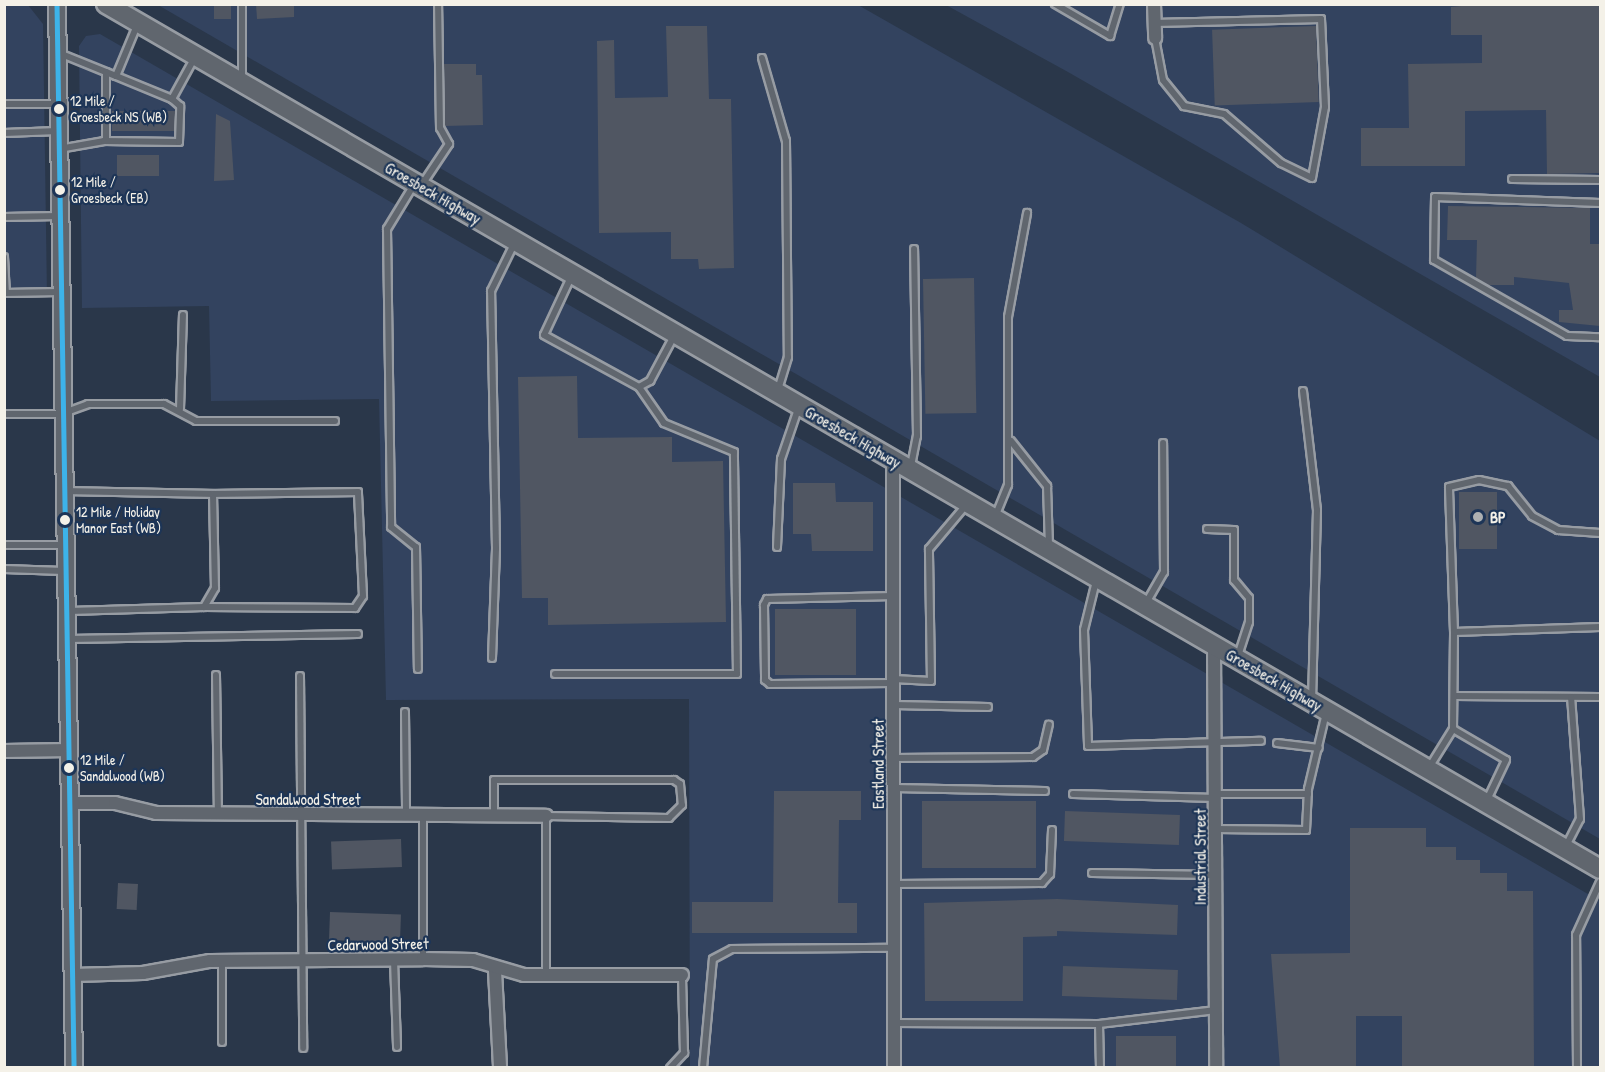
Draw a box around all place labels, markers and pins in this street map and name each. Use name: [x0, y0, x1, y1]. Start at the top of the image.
place label: 12 Mile / Groesbeck NS (WB): [70, 93, 167, 125]
marker: 12 Mile / Groesbeck NS (WB): [53, 103, 65, 115]
place label: 12 Mile / Groesbeck (EB): [71, 174, 149, 206]
marker: 12 Mile / Groesbeck (EB): [54, 184, 66, 196]
place label: 12 Mile / Holiday Manor East (WB): [76, 504, 161, 536]
place label: BP: [1490, 507, 1506, 527]
marker: BP: [1471, 510, 1485, 524]
marker: 12 Mile / Holiday Manor East (WB): [59, 514, 71, 526]
place label: 12 Mile / Sandalwood (WB): [80, 752, 165, 784]
marker: 12 Mile / Sandalwood (WB): [63, 762, 75, 774]

